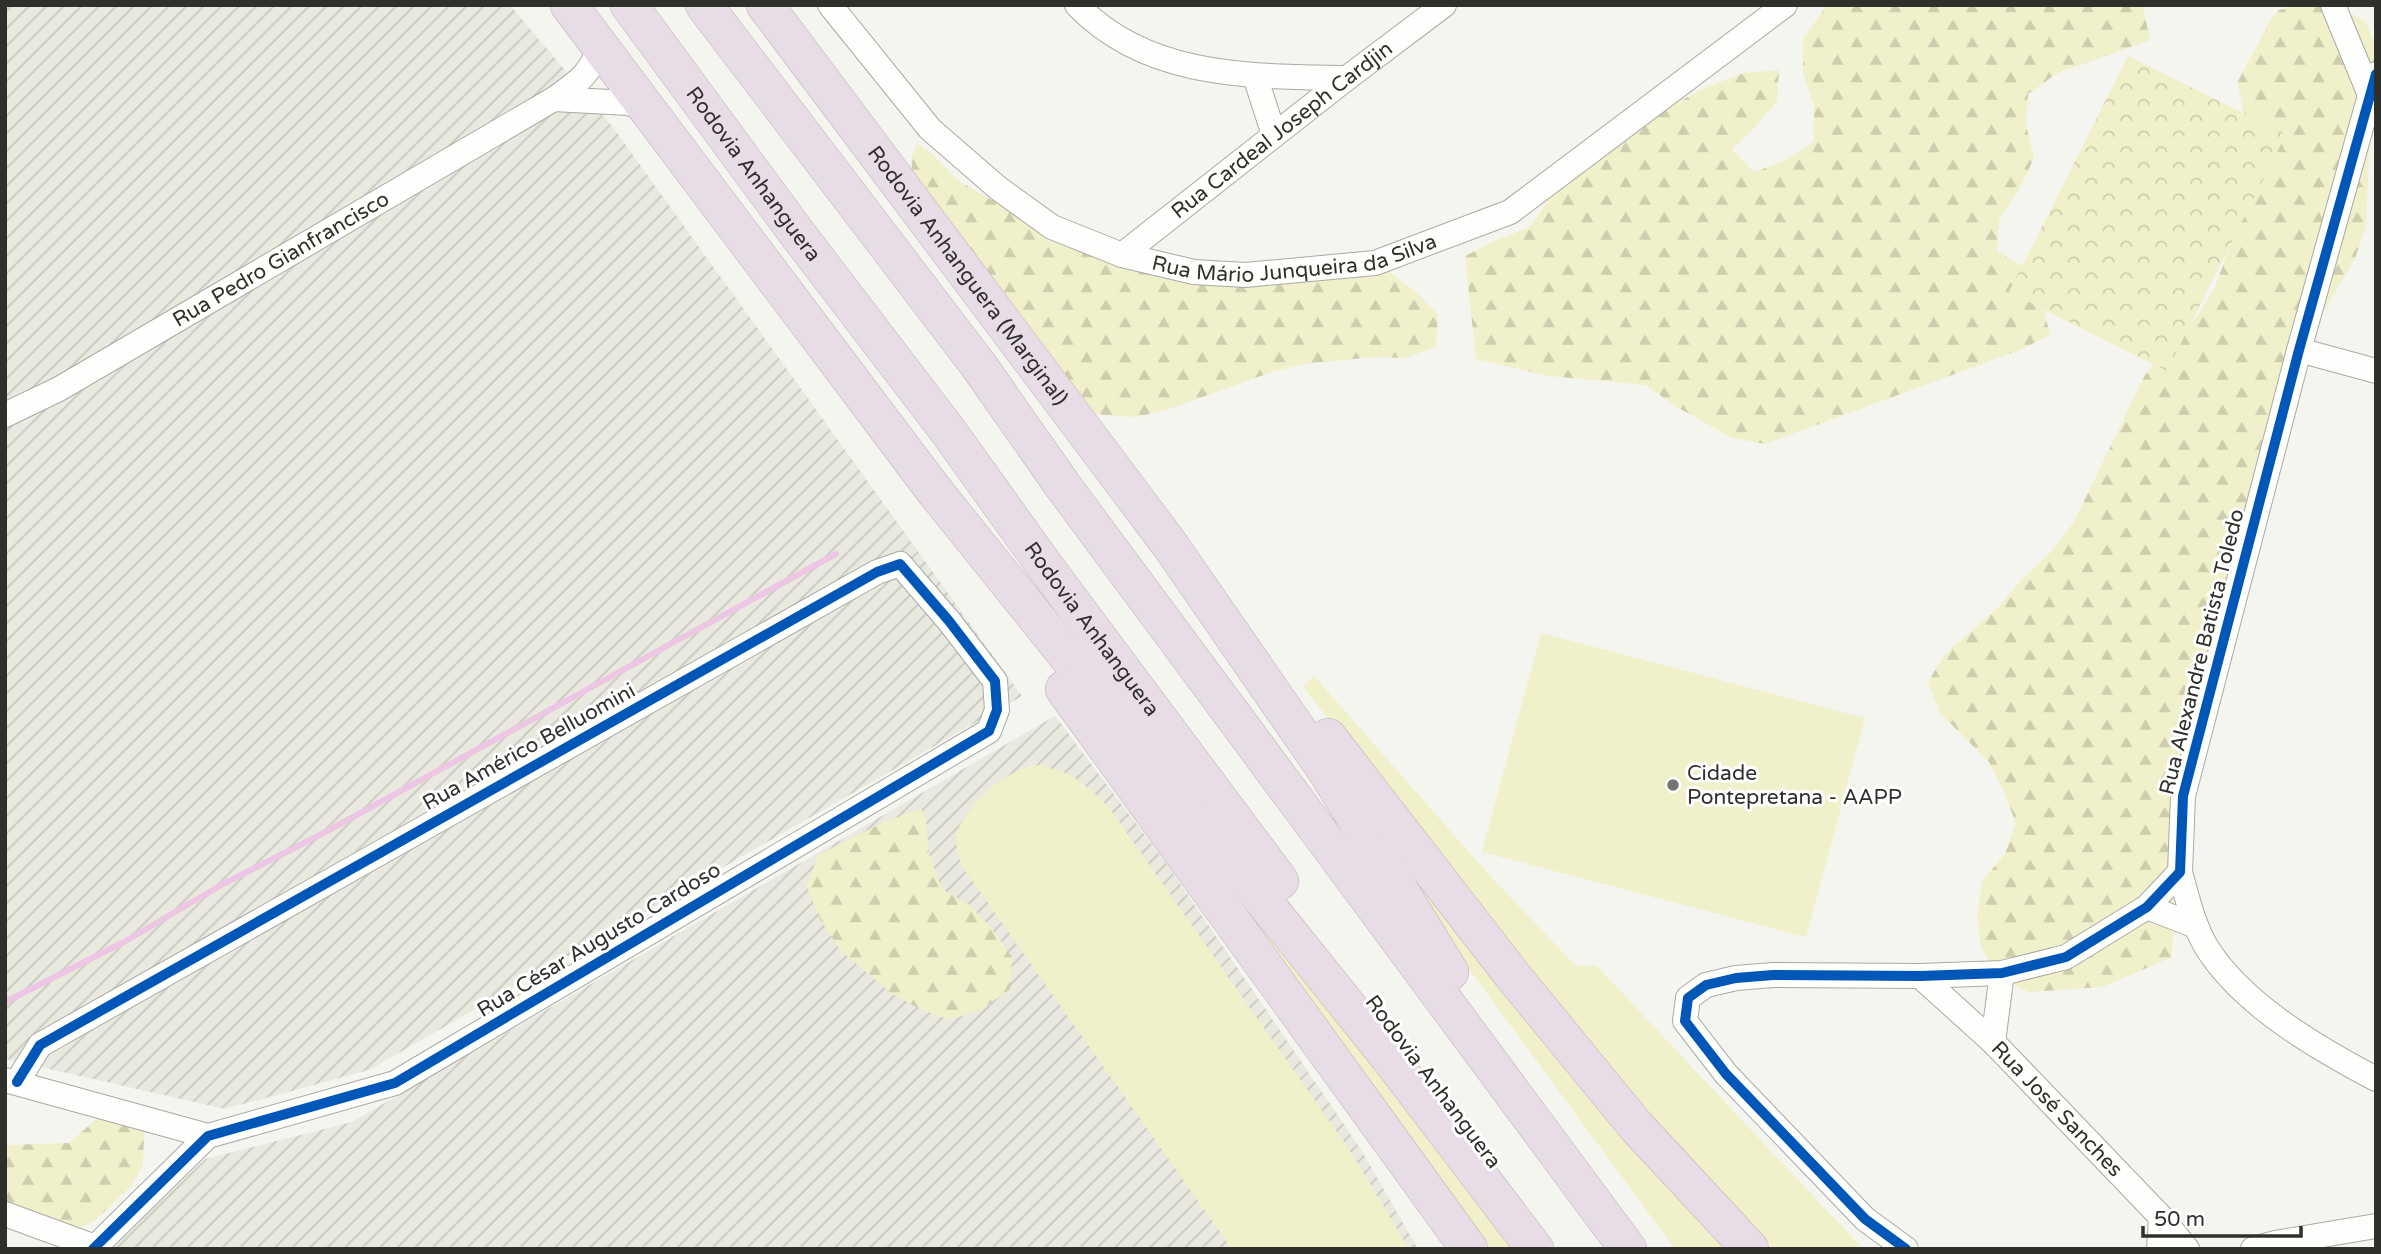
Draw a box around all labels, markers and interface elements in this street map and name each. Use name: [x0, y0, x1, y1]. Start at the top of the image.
street label: Rua Cardeal Joseph Cardjin: [1166, 36, 1397, 224]
street label: Rodovia Anhanguera: [681, 82, 826, 266]
street label: Rodovia Anhanguera (Marginal): [862, 141, 1073, 410]
street label: Rua Pedro Gianfrancisco: [168, 186, 394, 332]
street label: Rua Mário Junqueira da Silva: [1149, 228, 1440, 288]
street label: Rua Alexandre Batista Toledo: [2154, 506, 2250, 798]
street label: Rodovia Anhanguera: [1019, 537, 1165, 721]
street label: Rua Américo Belluomini: [418, 678, 640, 816]
place label: Cidade Pontepretana - AAPP: [1687, 761, 1902, 810]
marker: Cidade Pontepretana - AAPP: [1665, 777, 1681, 793]
street label: Rua César Augusto Cardoso: [473, 857, 725, 1023]
street label: Rodovia Anhanguera: [1360, 990, 1506, 1174]
street label: Rua José Sanches: [1986, 1036, 2128, 1182]
scale bar: [2143, 1194, 2300, 1238]
text: 50 m: [2154, 1207, 2205, 1232]

